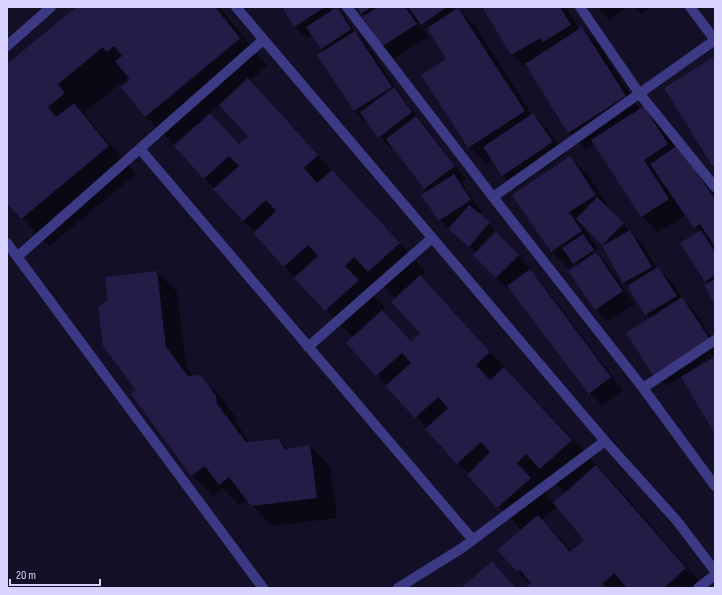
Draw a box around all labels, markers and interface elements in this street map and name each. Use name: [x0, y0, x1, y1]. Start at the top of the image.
scale bar: [10, 561, 100, 587]
text: 20 m: [16, 568, 36, 583]

